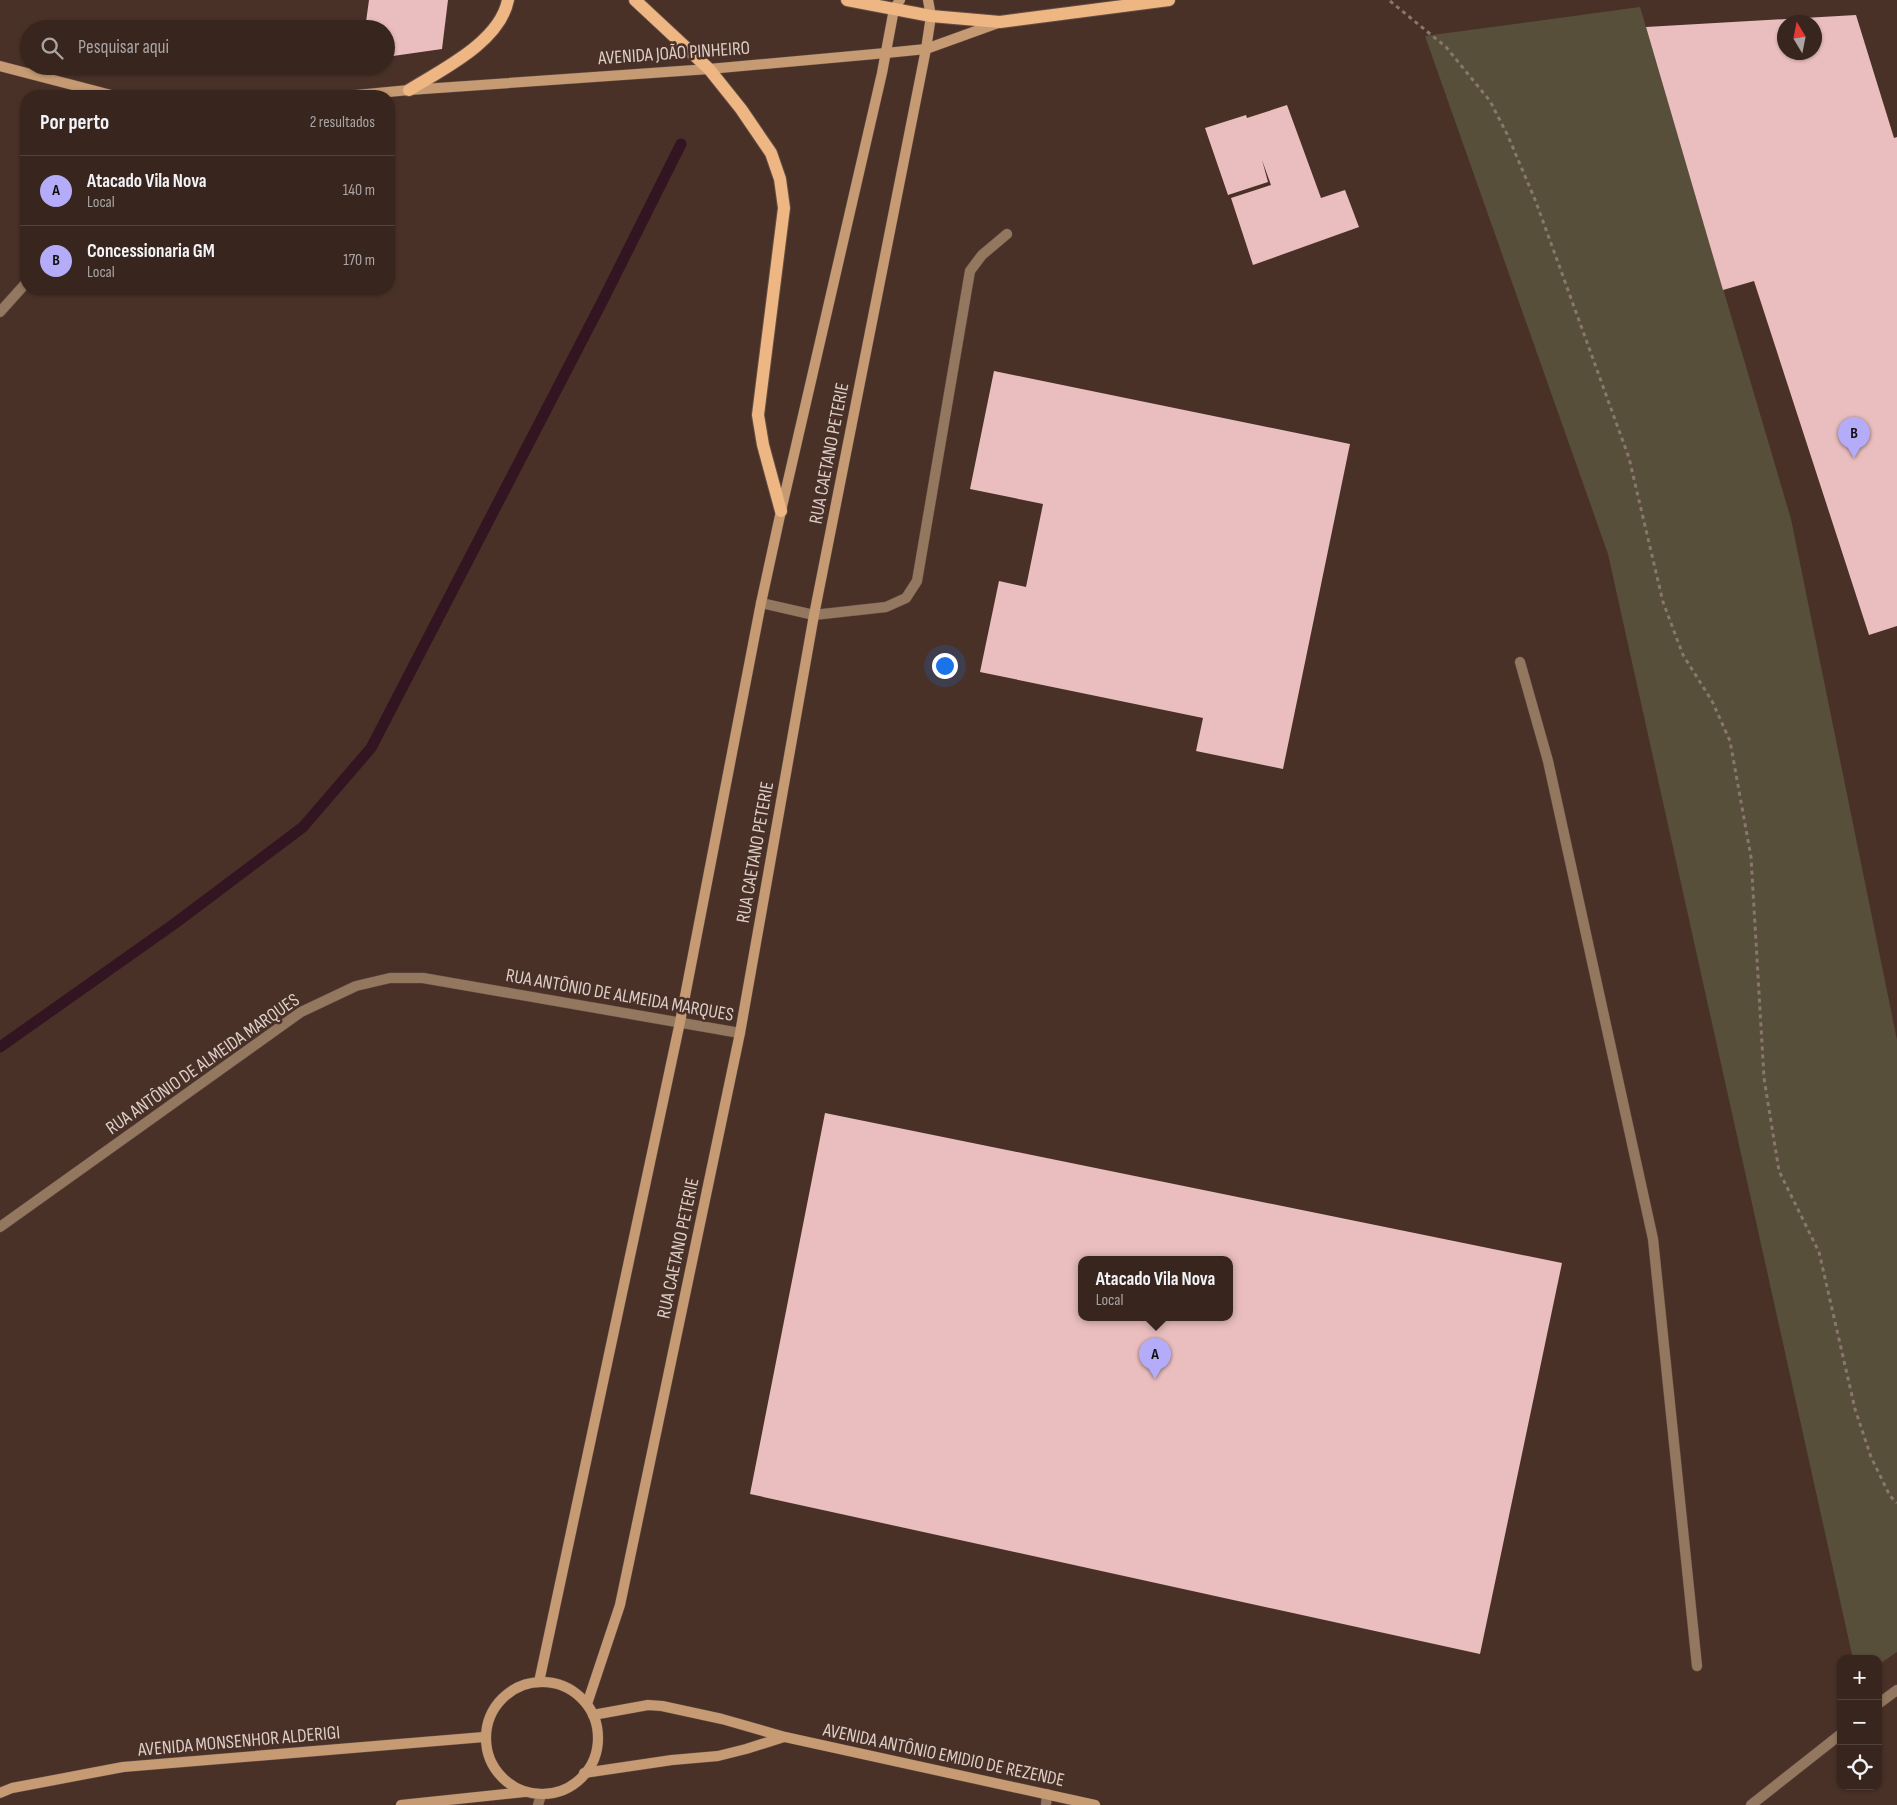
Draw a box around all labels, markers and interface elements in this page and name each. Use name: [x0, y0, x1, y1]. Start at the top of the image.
north arrow: [1777, 15, 1822, 60]
search box: [20, 20, 395, 75]
icon: search: [38, 34, 66, 62]
text: Pesquisar aqui: [78, 36, 169, 59]
street label: AVENIDA JOÃO PINHEIRO: [596, 37, 751, 70]
text: Por perto: [40, 110, 109, 135]
text: 2 resultados: [310, 113, 375, 132]
text: Atacado Vila Nova: [87, 170, 207, 193]
text: A: [52, 181, 60, 200]
text: 140 m: [343, 181, 375, 200]
text: Local: [87, 193, 115, 212]
text: Concessionaria GM: [87, 240, 215, 263]
text: B: [52, 251, 60, 270]
text: 170 m: [343, 251, 375, 270]
text: Local: [87, 263, 115, 282]
street label: RUA CAETANO PETERIE: [805, 381, 854, 526]
pin: B: [1838, 417, 1870, 458]
your location: [932, 653, 958, 679]
street label: RUA CAETANO PETERIE: [732, 780, 779, 925]
street label: RUA ANTÔNIO DE ALMEIDA MARQUES: [504, 964, 735, 1027]
street label: RUA ANTÔNIO DE ALMEIDA MARQUES: [102, 989, 304, 1140]
street label: RUA CAETANO PETERIE: [652, 1176, 705, 1321]
popup: [1078, 1256, 1233, 1321]
text: Atacado Vila Nova: [1096, 1268, 1215, 1291]
text: Local: [1096, 1291, 1123, 1310]
pin: A: [1139, 1338, 1171, 1379]
map controls: [1837, 1655, 1882, 1790]
button: +: [1837, 1655, 1882, 1700]
button: −: [1837, 1700, 1882, 1745]
street label: AVENIDA ANTÔNIO EMIDIO DE REZENDE: [820, 1718, 1066, 1792]
street label: AVENIDA MONSENHOR ALDERIGI: [136, 1721, 341, 1762]
button: locate: [1837, 1745, 1882, 1790]

